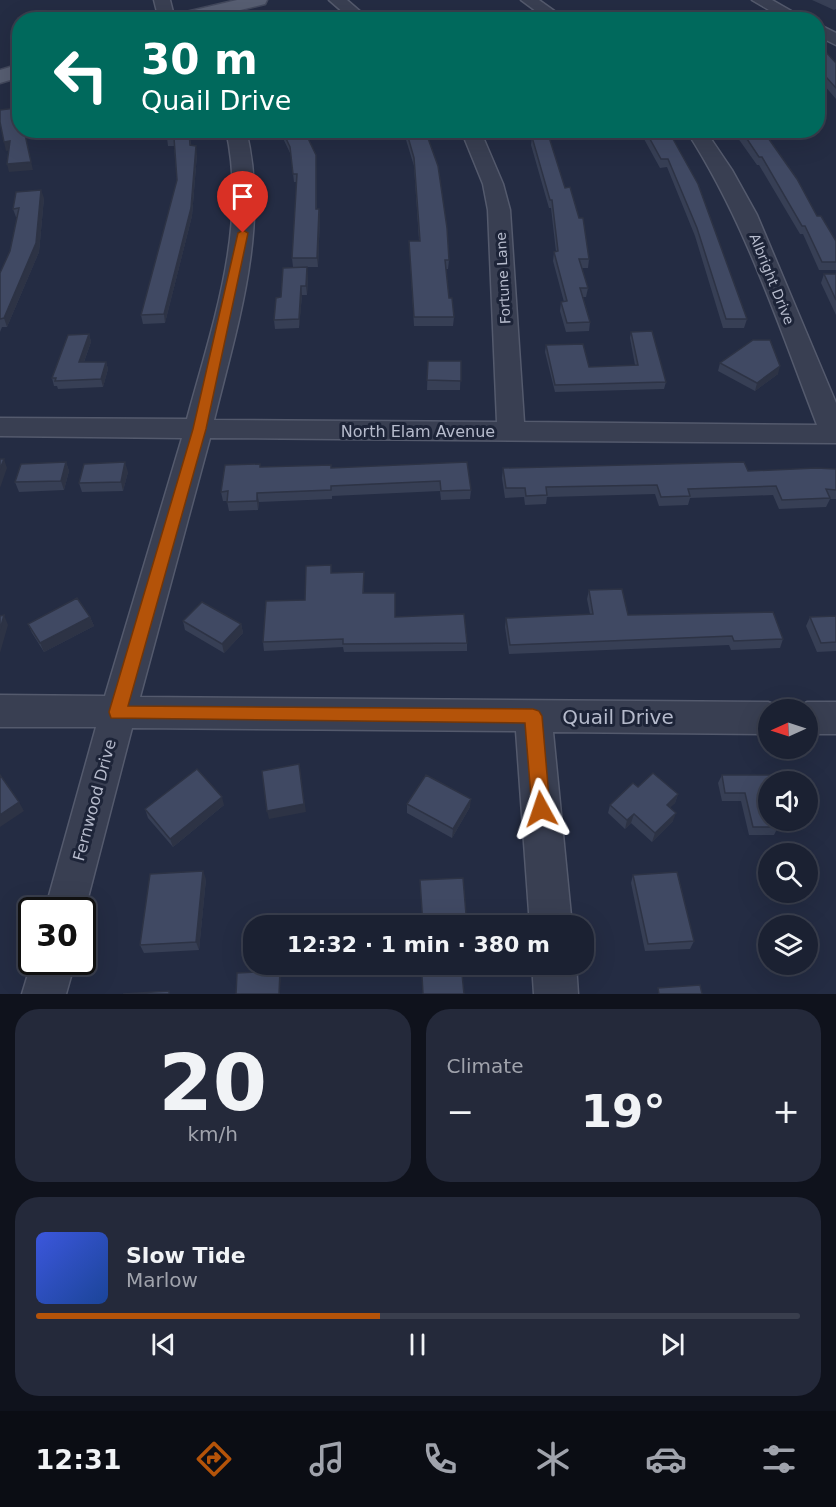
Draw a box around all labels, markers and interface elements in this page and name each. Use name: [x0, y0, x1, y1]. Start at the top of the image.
text: 30 m: [141, 35, 258, 84]
icon: left: [42, 36, 120, 114]
text: Quail Drive: [141, 85, 291, 116]
pin: [217, 171, 268, 233]
icon: arrive: [226, 180, 259, 213]
street label: Albright Drive: [746, 231, 798, 327]
street label: Fortune Lane: [493, 232, 513, 324]
street label: North Elam Avenue: [341, 422, 495, 441]
north arrow: [758, 699, 818, 759]
map controls: [758, 699, 818, 975]
street label: Quail Drive: [562, 705, 674, 729]
street label: Fernwood Drive: [69, 737, 120, 863]
button: sound: [758, 771, 818, 831]
position arrow: [509, 777, 573, 841]
button: search: [758, 843, 818, 903]
speed limit sign: 30: [18, 897, 96, 975]
button: layers: [758, 915, 818, 975]
text: 12:32 · 1 min · 380 m: [287, 932, 550, 957]
text: 20: [158, 1038, 267, 1128]
text: Climate: [447, 1054, 523, 1078]
text: 19°: [581, 1085, 666, 1138]
text: −: [447, 1092, 474, 1131]
text: +: [772, 1092, 800, 1131]
text: km/h: [188, 1122, 238, 1146]
text: Slow Tide: [126, 1243, 246, 1268]
text: Marlow: [126, 1268, 198, 1292]
icon: previous: [147, 1328, 180, 1361]
icon: pause: [401, 1328, 434, 1361]
icon: next: [656, 1328, 689, 1361]
icon: directions: [193, 1438, 235, 1480]
icon: music: [306, 1438, 348, 1480]
icon: phone: [419, 1438, 461, 1480]
icon: climate: [532, 1438, 574, 1480]
icon: car: [645, 1438, 687, 1480]
icon: filters: [758, 1438, 800, 1480]
text: 12:31: [36, 1444, 122, 1475]

